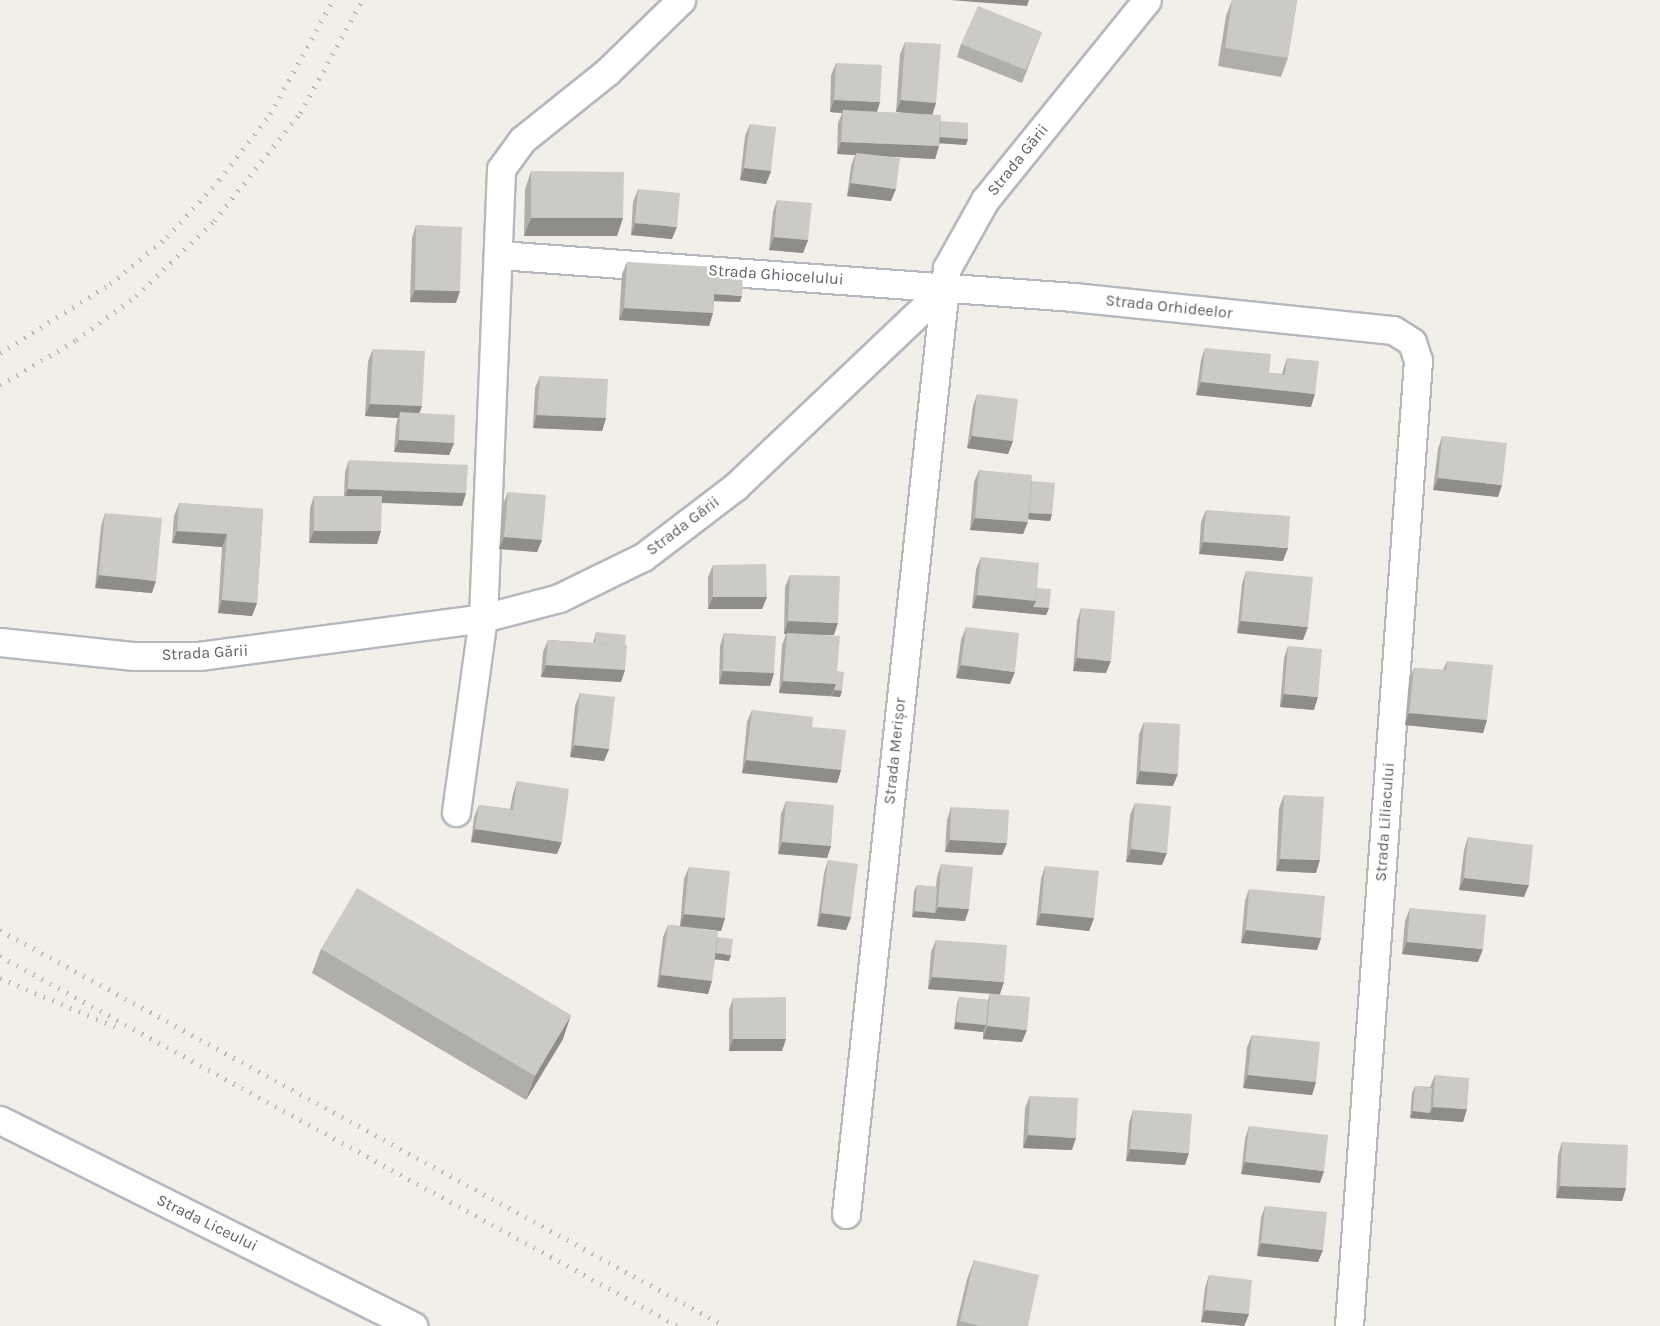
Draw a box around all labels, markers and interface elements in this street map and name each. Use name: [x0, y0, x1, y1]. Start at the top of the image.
street label: Strada Gării: [983, 120, 1053, 200]
street label: Strada Ghiocelului: [708, 261, 844, 289]
street label: Strada Orhideelor: [1104, 291, 1234, 323]
street label: Strada Gării: [643, 492, 723, 560]
street label: Strada Gării: [161, 641, 249, 665]
street label: Strada Merișor: [880, 696, 910, 806]
street label: Strada Liliacului: [1371, 762, 1399, 882]
street label: Strada Liceului: [153, 1190, 261, 1256]

